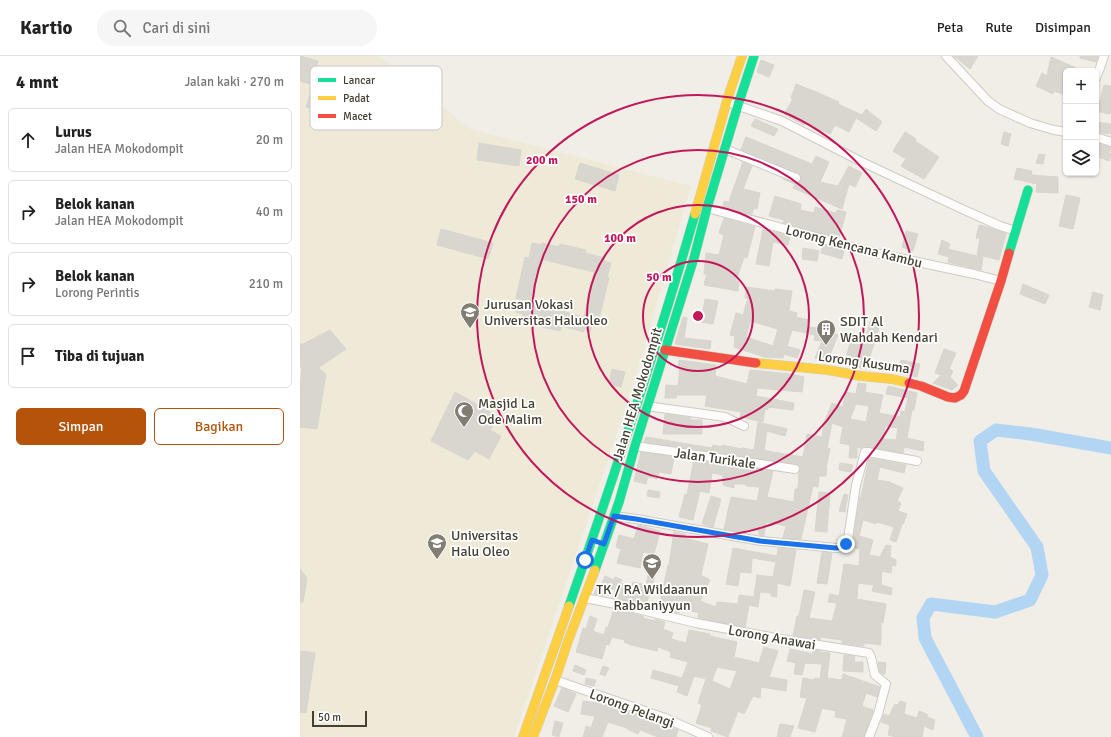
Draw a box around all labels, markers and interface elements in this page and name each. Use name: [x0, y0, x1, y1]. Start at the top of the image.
search box: [97, 10, 377, 46]
text: Kartio: [20, 16, 73, 40]
icon: search: [111, 17, 133, 39]
text: Cari di sini: [143, 19, 210, 37]
text: Peta: [937, 19, 963, 36]
text: Rute: [985, 19, 1013, 36]
text: Disimpan: [1035, 19, 1091, 36]
legend: [310, 66, 442, 130]
map controls: [1063, 68, 1099, 176]
button: +: [1063, 68, 1099, 104]
text: 4 mnt: [16, 72, 58, 93]
text: Jalan kaki · 270 m: [185, 74, 284, 90]
text: Lancar: [343, 74, 375, 87]
text: Padat: [343, 92, 370, 105]
button: −: [1063, 104, 1099, 140]
text: Macet: [343, 110, 372, 123]
text: Lurus: [55, 123, 92, 141]
icon: ahead: [17, 129, 39, 151]
text: 20 m: [256, 132, 283, 148]
button: layers: [1063, 140, 1099, 176]
text: Jalan HEA Mokodompit: [55, 141, 184, 157]
text: 200 m: [526, 153, 558, 168]
text: 150 m: [565, 192, 597, 207]
text: Belok kanan: [55, 195, 135, 213]
icon: right: [17, 201, 39, 223]
text: 40 m: [256, 204, 283, 220]
text: Jalan HEA Mokodompit: [55, 213, 184, 229]
street label: Lorong Kencana Kambu: [784, 221, 924, 272]
text: 100 m: [604, 231, 636, 246]
text: Belok kanan: [55, 267, 135, 285]
text: 50 m: [646, 270, 672, 285]
icon: right: [17, 273, 39, 295]
text: 210 m: [249, 276, 283, 292]
text: Lorong Perintis: [55, 285, 139, 301]
place label: Jurusan Vokasi Universitas Haluoleo: [484, 296, 608, 329]
school or university icon: Jurusan Vokasi Universitas Haluoleo: [459, 301, 481, 329]
centre of rings: [691, 309, 705, 323]
place label: SDIT Al Wahdah Kendari: [840, 313, 938, 346]
building icon: SDIT Al Wahdah Kendari: [815, 318, 837, 346]
street label: Jalan HEA Mokodompit: [609, 325, 666, 463]
icon: arrive: [17, 345, 39, 367]
text: Tiba di tujuan: [55, 347, 145, 365]
street label: Lorong Kusuma: [817, 348, 911, 377]
place label: Masjid La Ode Malim: [478, 395, 542, 428]
mosque icon: Masjid La Ode Malim: [453, 400, 475, 428]
button: Simpan: [16, 408, 146, 445]
button: Bagikan: [154, 408, 284, 445]
street label: Jalan Turikale: [673, 444, 757, 473]
place label: Universitas Halu Oleo: [451, 527, 518, 560]
school or university icon: Universitas Halu Oleo: [426, 532, 448, 560]
route end: [837, 535, 855, 553]
route start: [576, 551, 594, 569]
school or university icon: TK / RA Wildaanun Rabbaniyyun: [641, 552, 663, 580]
place label: TK / RA Wildaanun Rabbaniyyun: [596, 581, 708, 614]
street label: Lorong Anawai: [727, 621, 817, 654]
street label: Lorong Pelangi: [587, 685, 677, 732]
scale bar: [312, 709, 367, 728]
text: 50 m: [318, 711, 341, 724]

